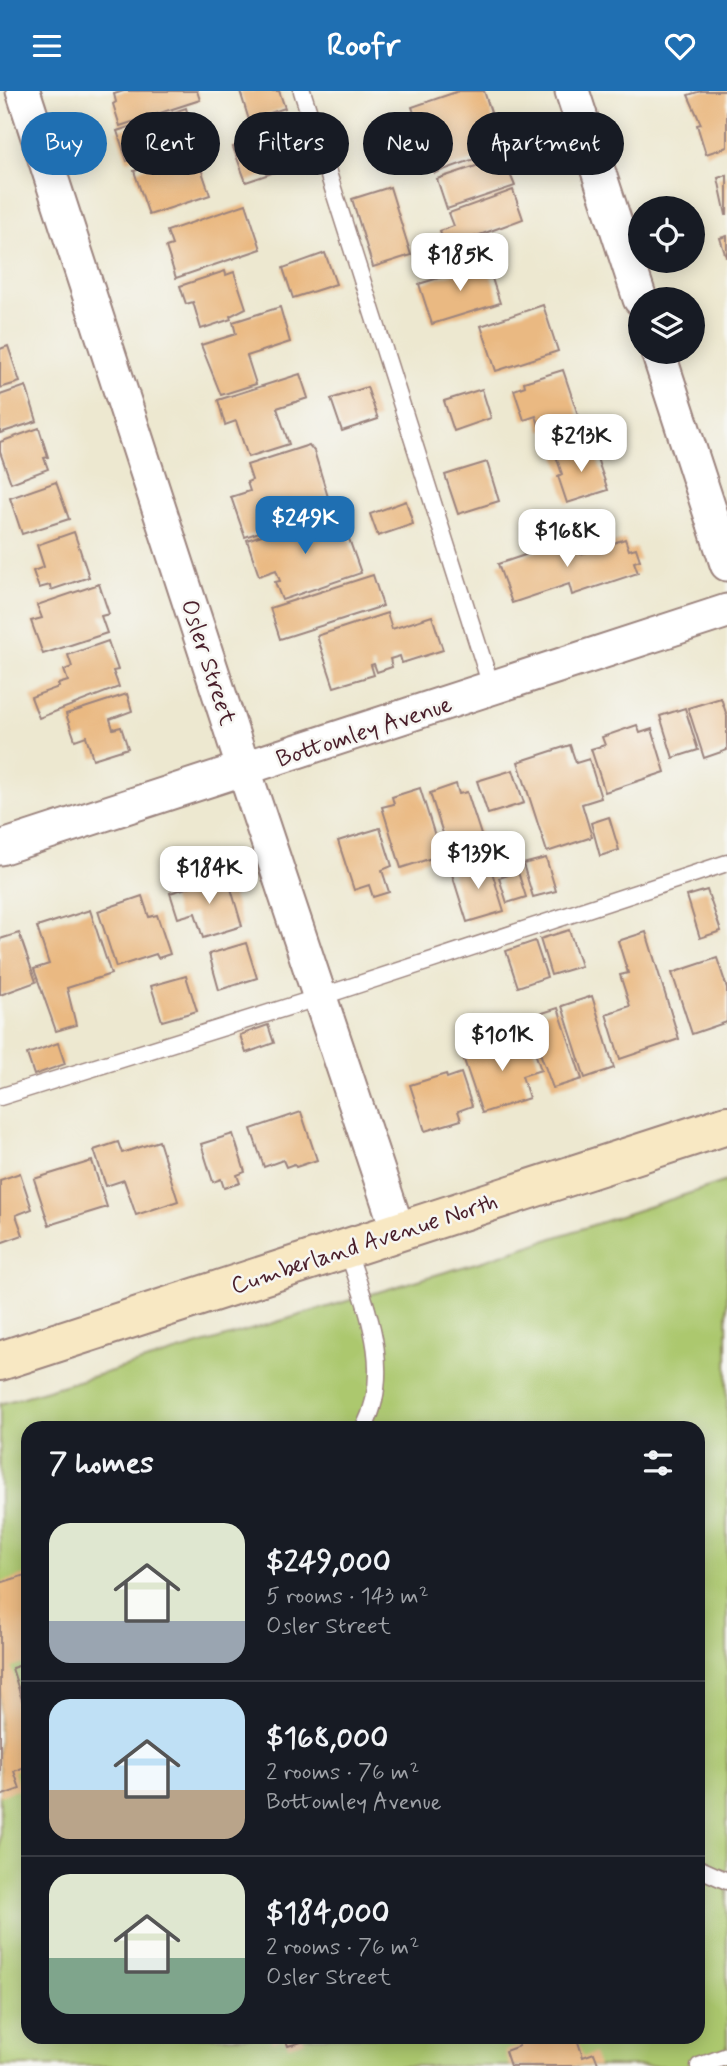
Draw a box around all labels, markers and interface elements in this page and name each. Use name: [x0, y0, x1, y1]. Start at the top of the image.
text: Roofr: [327, 25, 400, 67]
icon: menu: [28, 27, 66, 65]
icon: heart: [661, 27, 699, 65]
chip: Buy: [21, 112, 107, 175]
chip: Rent: [121, 112, 220, 175]
chip: Filters: [234, 112, 349, 175]
chip: New: [363, 112, 453, 175]
chip: Apartment: [467, 112, 624, 175]
map controls: [628, 196, 705, 364]
button: locate: [628, 196, 705, 273]
pin: $185K: [411, 233, 509, 293]
text: $185K: [427, 241, 493, 271]
button: layers: [628, 287, 705, 364]
pin: $213K: [532, 415, 630, 474]
text: $213K: [551, 422, 611, 452]
pin: $249K: [256, 497, 354, 556]
text: $249K: [271, 504, 339, 534]
pin: $168K: [518, 510, 616, 569]
text: $168K: [534, 517, 600, 547]
street label: Osler Street: [173, 596, 242, 729]
street label: Bottomley Avenue: [273, 689, 456, 775]
pin: $139K: [429, 831, 527, 891]
text: $139K: [447, 839, 509, 869]
pin: $184K: [160, 847, 258, 906]
text: $184K: [176, 854, 242, 884]
pin: $101K: [453, 1013, 551, 1073]
text: $101K: [471, 1021, 533, 1051]
street label: Cumberland Avenue North: [227, 1187, 502, 1302]
text: 7 homes: [49, 1444, 154, 1483]
icon: filters: [639, 1444, 677, 1482]
text: $249,000: [266, 1543, 391, 1582]
icon: home: [105, 1551, 189, 1635]
text: 5 rooms · 143 m²: [266, 1582, 429, 1612]
text: Osler Street: [266, 1612, 391, 1642]
text: $168,000: [266, 1719, 388, 1758]
icon: home: [105, 1727, 189, 1811]
text: 2 rooms · 76 m²: [266, 1758, 419, 1788]
text: Bottomley Avenue: [266, 1788, 442, 1818]
text: $184,000: [266, 1894, 390, 1933]
icon: home: [105, 1902, 189, 1986]
text: 2 rooms · 76 m²: [266, 1933, 419, 1963]
text: Osler Street: [266, 1963, 391, 1993]

